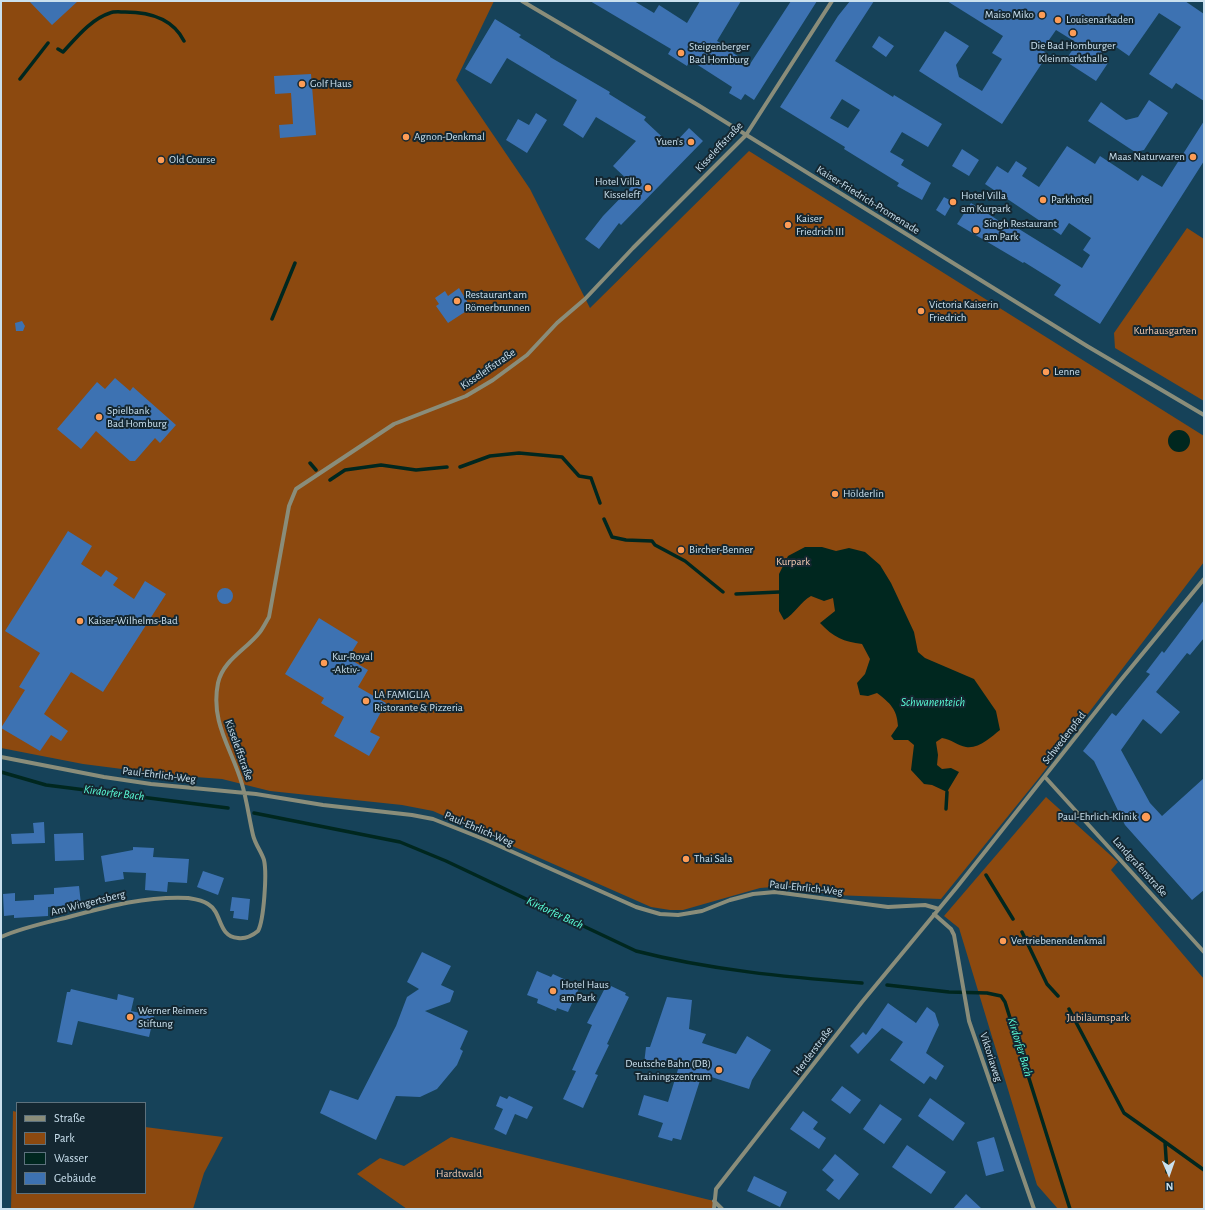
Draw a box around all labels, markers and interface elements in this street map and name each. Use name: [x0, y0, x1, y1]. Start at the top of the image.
place label: Maiso Miko: [985, 8, 1034, 22]
marker: Maiso Miko: [1037, 10, 1047, 20]
place label: Louisenarkaden: [1066, 13, 1134, 27]
marker: Louisenarkaden: [1053, 15, 1063, 25]
marker: Die Bad Homburger Kleinmarkthalle: [1068, 28, 1078, 38]
place label: Die Bad Homburger Kleinmarkthalle: [1030, 39, 1116, 65]
place label: Steigenberger Bad Homburg: [689, 40, 750, 66]
marker: Steigenberger Bad Homburg: [676, 48, 686, 58]
place label: Golf Haus: [310, 77, 352, 91]
marker: Golf Haus: [297, 79, 307, 89]
street label: Kisseleffstraße: [692, 119, 746, 175]
place label: Agnon-Denkmal: [414, 130, 485, 144]
marker: Agnon-Denkmal: [401, 132, 411, 142]
place label: Yuen's: [656, 135, 683, 149]
marker: Yuen's: [686, 137, 696, 147]
place label: Maas Naturwaren: [1109, 150, 1185, 164]
marker: Maas Naturwaren: [1188, 152, 1198, 162]
place label: Old Course: [169, 153, 215, 167]
marker: Old Course: [156, 155, 166, 165]
street label: Kaiser-Friedrich-Promenade: [814, 163, 922, 237]
place label: Hotel Villa Kisseleff: [595, 175, 640, 201]
marker: Hotel Villa Kisseleff: [643, 183, 653, 193]
place label: Hotel Villa am Kurpark: [961, 189, 1011, 215]
place label: Parkhotel: [1051, 193, 1092, 207]
marker: Parkhotel: [1038, 195, 1048, 205]
marker: Hotel Villa am Kurpark: [948, 197, 958, 207]
place label: Kaiser Friedrich III: [796, 212, 844, 238]
place label: Singh Restaurant am Park: [984, 217, 1057, 243]
marker: Kaiser Friedrich III: [783, 220, 793, 230]
marker: Singh Restaurant am Park: [971, 225, 981, 235]
place label: Restaurant am Römerbrunnen: [465, 288, 530, 314]
marker: Restaurant am Römerbrunnen: [452, 296, 462, 306]
place label: Victoria Kaiserin Friedrich: [929, 298, 999, 324]
marker: Victoria Kaiserin Friedrich: [916, 306, 926, 316]
park label: Kurhausgarten: [1133, 324, 1197, 338]
street label: Kisseleffstraße: [458, 346, 518, 392]
place label: Lenne: [1054, 365, 1080, 379]
marker: Lenne: [1041, 367, 1051, 377]
place label: Spielbank Bad Homburg: [107, 404, 167, 430]
marker: Spielbank Bad Homburg: [94, 412, 104, 422]
place label: Hölderlin: [843, 487, 884, 501]
marker: Hölderlin: [830, 489, 840, 499]
place label: Bircher-Benner: [689, 543, 753, 557]
marker: Bircher-Benner: [676, 545, 686, 555]
park label: Kurpark: [776, 555, 810, 569]
place label: Kaiser-Wilhelms-Bad: [88, 614, 178, 628]
marker: Kaiser-Wilhelms-Bad: [75, 616, 85, 626]
place label: Kur-Royal -Aktiv-: [332, 650, 373, 676]
marker: Kur-Royal -Aktiv-: [319, 658, 329, 668]
place label: LA FAMIGLIA Ristorante & Pizzeria: [374, 688, 463, 714]
water label: Schwanenteich: [901, 695, 965, 709]
marker: LA FAMIGLIA Ristorante & Pizzeria: [361, 696, 371, 706]
street label: Schwedenpfad: [1039, 709, 1089, 767]
street label: Kisseleffstraße: [222, 718, 256, 782]
street label: Paul-Ehrlich-Weg: [122, 764, 196, 786]
water label: Kirdorfer Bach: [83, 782, 145, 804]
street label: Paul-Ehrlich-Weg: [442, 809, 516, 849]
place label: Paul-Ehrlich-Klinik: [1058, 810, 1137, 824]
marker: Paul-Ehrlich-Klinik: [1140, 811, 1152, 823]
street label: Landgrafenstraße: [1110, 834, 1170, 900]
place label: Thai Sala: [694, 852, 732, 866]
marker: Thai Sala: [681, 854, 691, 864]
street label: Paul-Ehrlich-Weg: [769, 878, 843, 898]
street label: Am Wingertsberg: [49, 887, 127, 919]
water label: Kirdorfer Bach: [524, 894, 586, 932]
place label: Vertriebenendenkmal: [1011, 934, 1105, 948]
marker: Vertriebenendenkmal: [998, 936, 1008, 946]
place label: Hotel Haus am Park: [561, 978, 609, 1004]
marker: Hotel Haus am Park: [548, 986, 558, 996]
place label: Werner Reimers Stiftung: [138, 1004, 207, 1030]
park label: Jubiläumspark: [1067, 1011, 1129, 1025]
marker: Werner Reimers Stiftung: [125, 1012, 135, 1022]
water label: Kirdorfer Bach: [1004, 1016, 1036, 1078]
street label: Herderstraße: [790, 1024, 836, 1078]
street label: Viktoriaweg: [977, 1031, 1005, 1083]
place label: Deutsche Bahn (DB) Trainingszentrum: [625, 1057, 711, 1083]
marker: Deutsche Bahn (DB) Trainingszentrum: [714, 1065, 724, 1075]
legend: [16, 1102, 146, 1194]
text: Straße: [54, 1112, 85, 1124]
text: Park: [54, 1132, 75, 1144]
text: Wasser: [54, 1152, 88, 1164]
north arrow: [1149, 1154, 1189, 1194]
park label: Hardtwald: [436, 1167, 482, 1181]
text: Gebäude: [54, 1172, 96, 1184]
text: N: [1165, 1181, 1173, 1192]

